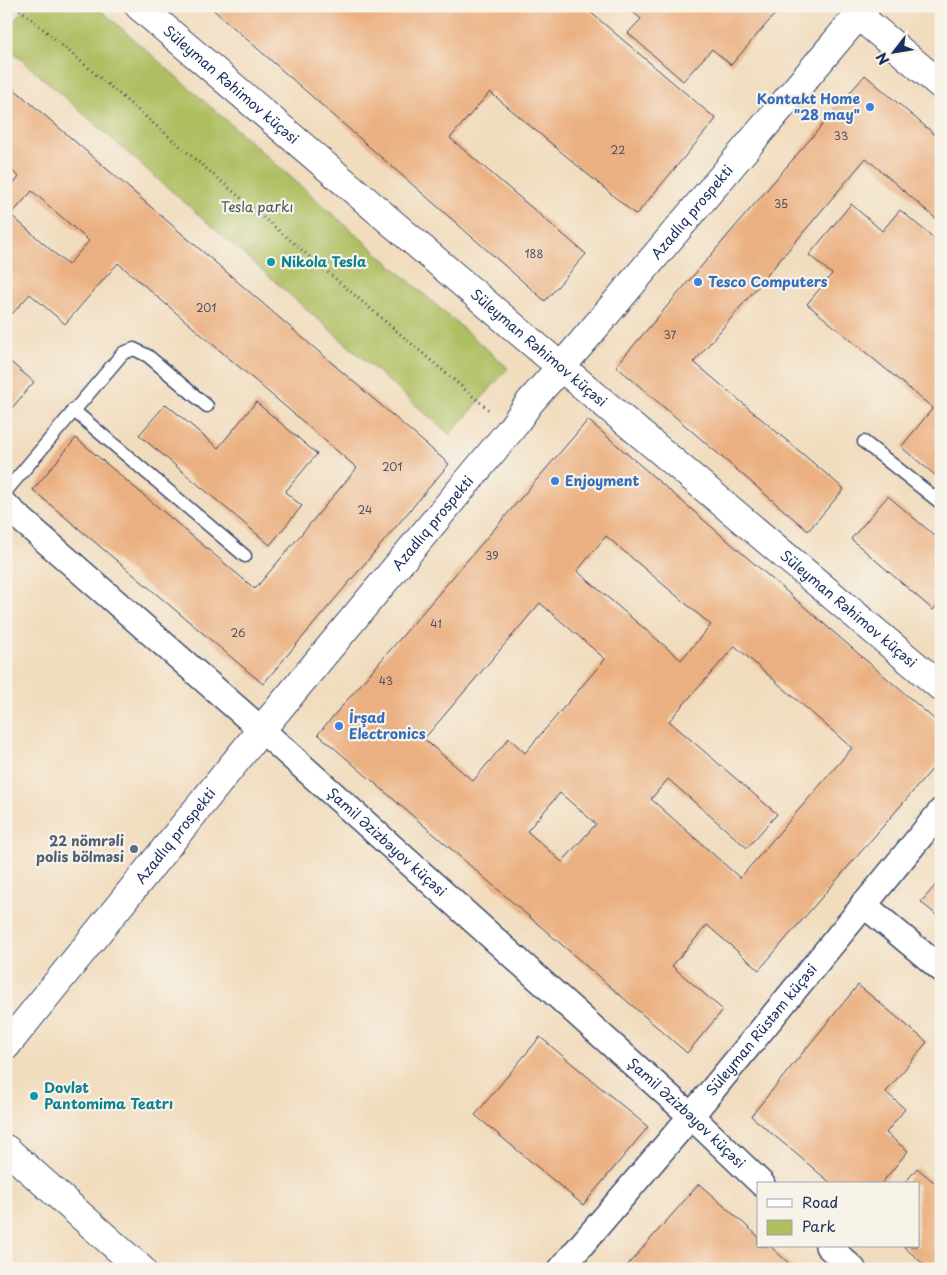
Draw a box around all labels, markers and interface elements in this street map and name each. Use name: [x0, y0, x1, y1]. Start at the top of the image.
street label: Süleyman Rəhimov küçəsi: [159, 20, 304, 149]
north arrow: [870, 28, 920, 78]
text: N: [871, 49, 894, 69]
place label: Kontakt Home "28 may": [757, 88, 860, 125]
marker: Kontakt Home "28 may": [864, 101, 876, 113]
house number: 33: [834, 127, 848, 144]
house number: 22: [611, 141, 625, 158]
street label: Azadlıq prospekti: [646, 160, 738, 263]
house number: 35: [774, 195, 788, 212]
park label: Tesla parkı: [221, 196, 293, 217]
house number: 188: [525, 245, 543, 262]
place label: Nikola Tesla: [281, 251, 367, 272]
marker: Nikola Tesla: [265, 256, 277, 268]
place label: Tesco Computers: [708, 271, 828, 292]
marker: Tesco Computers: [692, 276, 704, 288]
street label: Süleyman Rəhimov küçəsi: [466, 284, 612, 411]
house number: 201: [196, 299, 216, 316]
house number: 37: [664, 326, 677, 343]
house number: 201: [382, 458, 402, 475]
place label: Enjoyment: [565, 470, 639, 491]
street label: Azadlıq prospekti: [387, 471, 478, 575]
marker: Enjoyment: [549, 475, 561, 487]
house number: 24: [358, 501, 372, 518]
street label: Süleyman Rəhimov küçəsi: [776, 545, 922, 672]
house number: 39: [485, 547, 499, 564]
house number: 41: [430, 615, 442, 632]
house number: 26: [230, 624, 246, 641]
house number: 43: [379, 672, 393, 689]
place label: İrşad Electronics: [349, 707, 426, 744]
marker: İrşad Electronics: [333, 720, 345, 732]
street label: Azadlıq prospekti: [130, 783, 220, 888]
street label: Şamil Əzizbəyov küçəsi: [323, 783, 451, 901]
place label: 22 nömrəli polis bölməsi: [36, 830, 124, 867]
marker: 22 nömrəli polis bölməsi: [128, 843, 140, 855]
street label: Süleyman Rüstəm küçəsi: [701, 959, 822, 1100]
street label: Şamil Əzizbəyov küçəsi: [623, 1053, 750, 1173]
place label: Dovlət Pantomima Teatrı: [44, 1077, 173, 1114]
marker: Dovlət Pantomima Teatrı: [28, 1090, 40, 1102]
legend: [757, 1182, 920, 1248]
text: Road: [802, 1190, 838, 1213]
text: Park: [802, 1214, 836, 1237]

